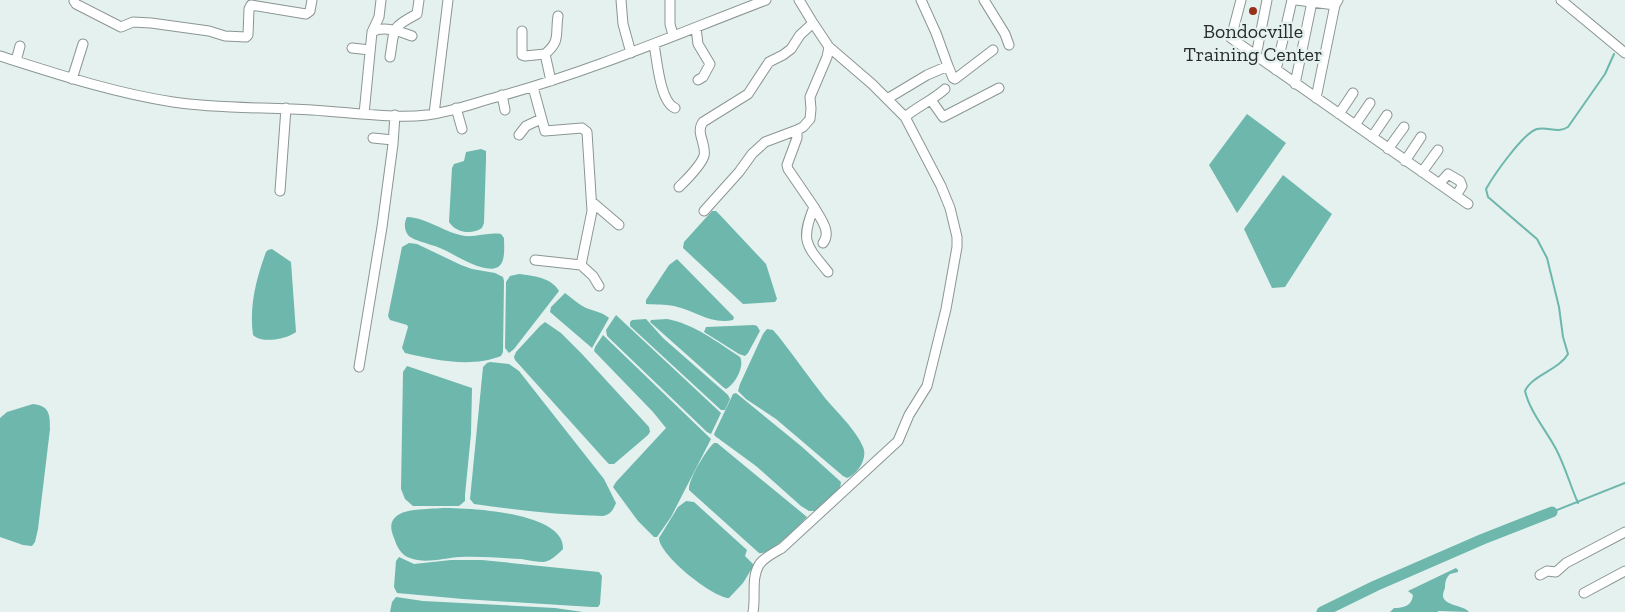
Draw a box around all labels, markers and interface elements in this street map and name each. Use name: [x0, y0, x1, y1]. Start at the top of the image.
marker: Bondocville Training Center: [1247, 5, 1259, 17]
place label: Bondocville Training Center: [1184, 19, 1322, 66]

